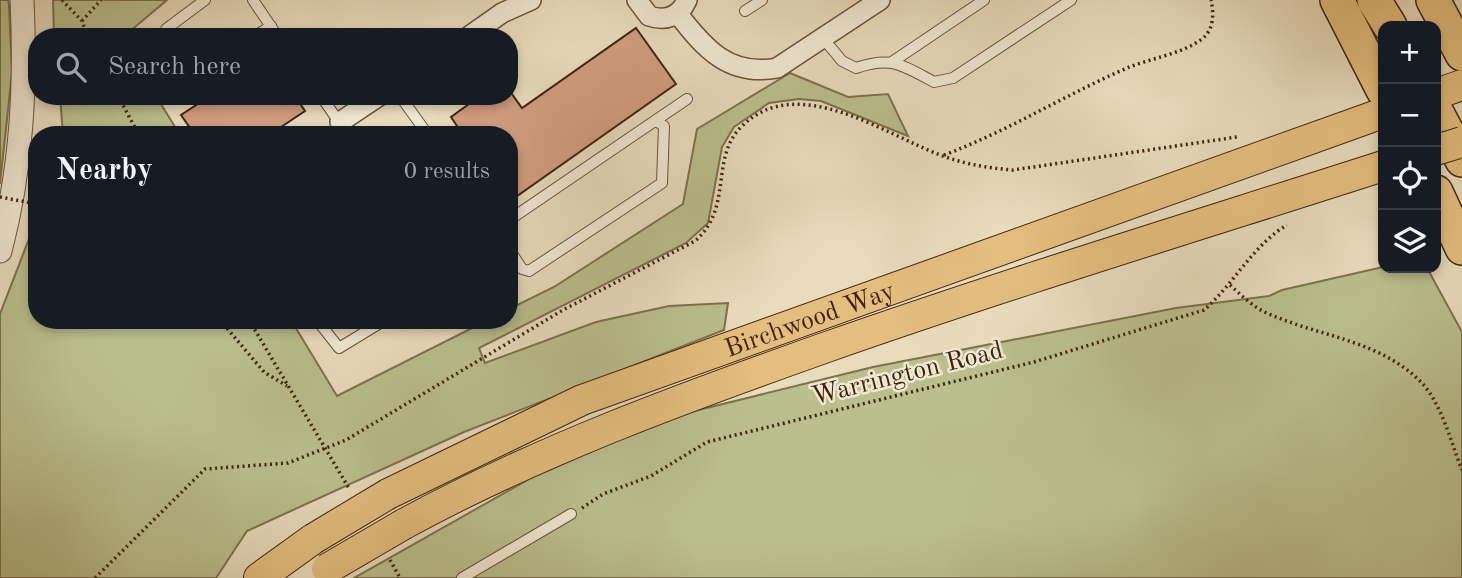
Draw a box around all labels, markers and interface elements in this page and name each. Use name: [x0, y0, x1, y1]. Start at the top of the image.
map controls: [1378, 21, 1441, 273]
button: +: [1378, 21, 1441, 84]
search box: [28, 28, 518, 105]
icon: search: [52, 48, 90, 86]
text: Search here: [108, 54, 241, 80]
button: −: [1378, 84, 1441, 147]
button: locate: [1378, 147, 1441, 210]
text: Nearby: [56, 156, 153, 186]
text: 0 results: [404, 160, 490, 183]
button: layers: [1378, 210, 1441, 273]
street label: Birchwood Way: [721, 278, 899, 363]
street label: Warrington Road: [809, 338, 1006, 410]

